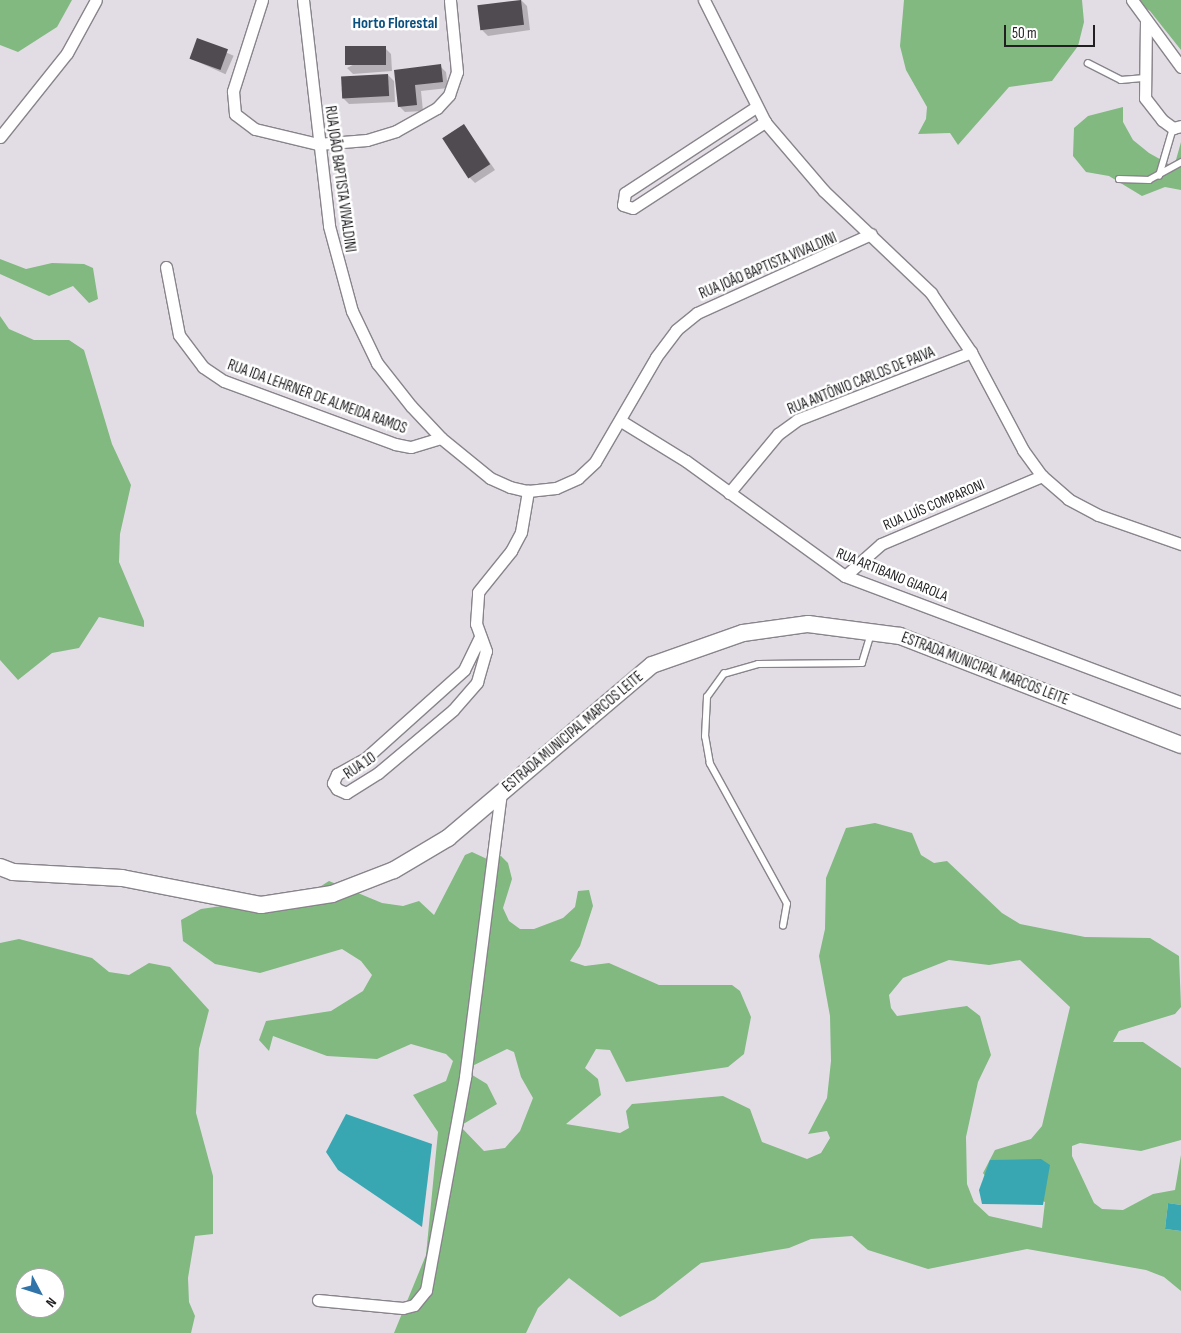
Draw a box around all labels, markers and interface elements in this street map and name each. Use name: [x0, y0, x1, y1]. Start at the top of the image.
district label: Horto Florestal: [353, 14, 437, 34]
scale bar: [1006, 15, 1097, 47]
text: 50 m: [1012, 24, 1037, 43]
street label: RUA JOÃO BAPTISTA VIVALDINI: [321, 105, 359, 253]
street label: RUA JOÃO BAPTISTA VIVALDINI: [697, 229, 839, 303]
street label: RUA ANTÔNIO CARLOS DE PAIVA: [785, 343, 937, 419]
street label: RUA IDA LEHRNER DE ALMEIDA RAMOS: [225, 356, 409, 438]
street label: RUA LUÍS COMPARONI: [881, 476, 987, 534]
street label: RUA ARTIBANO GIAROLA: [833, 544, 951, 606]
street label: ESTRADA MUNICIPAL MARCOS LEITE: [899, 629, 1071, 709]
street label: ESTRADA MUNICIPAL MARCOS LEITE: [499, 668, 647, 796]
street label: RUA 10: [340, 749, 380, 783]
north arrow: [15, 1268, 65, 1318]
text: N: [42, 1294, 60, 1311]

